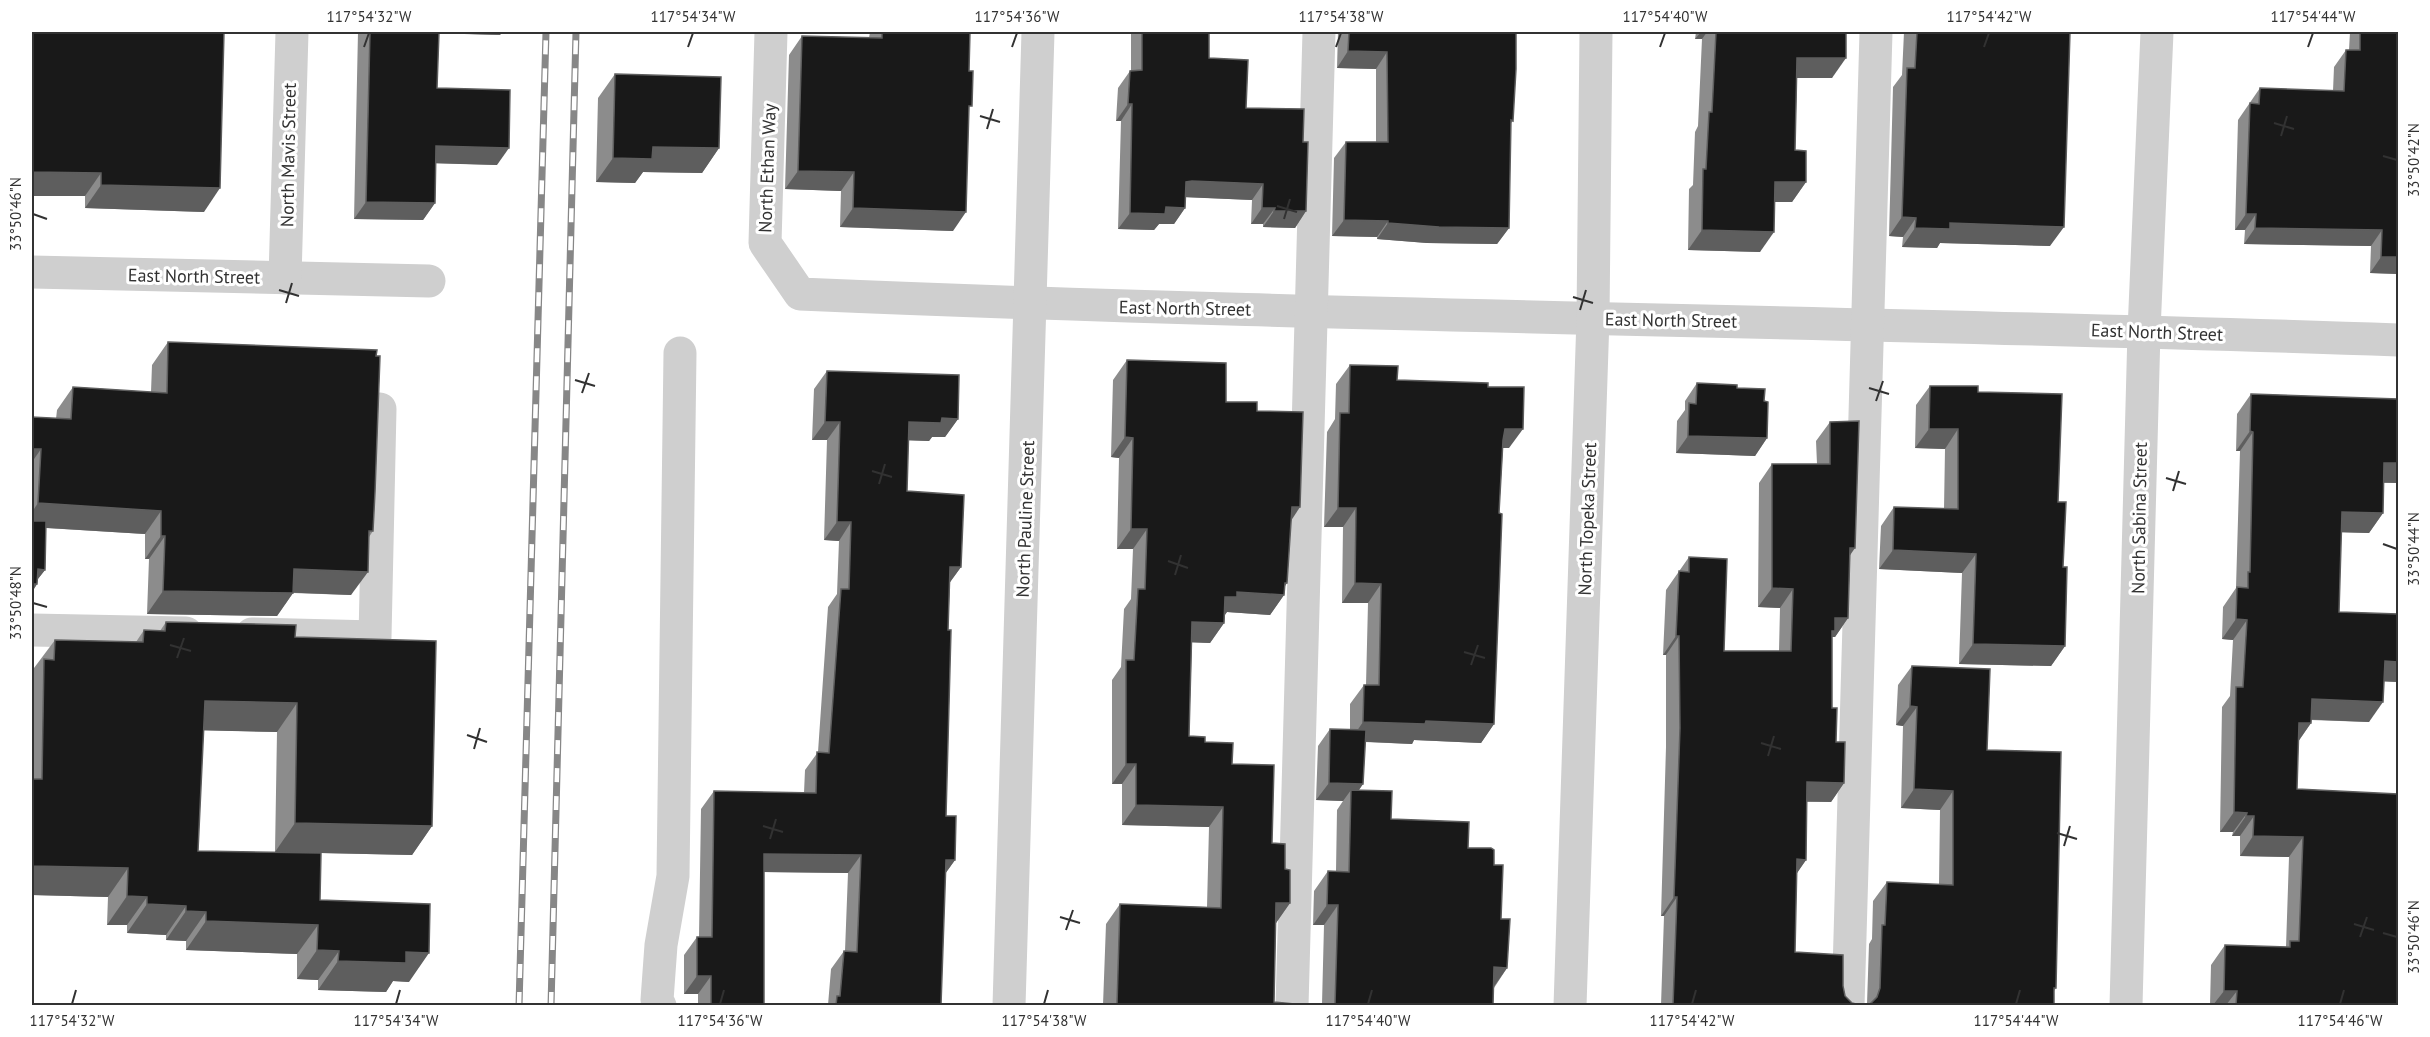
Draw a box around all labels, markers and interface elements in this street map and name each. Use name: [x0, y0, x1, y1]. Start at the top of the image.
text: 117°54'32"W: [327, 7, 412, 26]
text: 117°54'34"W: [651, 7, 736, 26]
text: 117°54'36"W: [975, 7, 1060, 26]
text: 117°54'38"W: [1299, 7, 1384, 26]
text: 117°54'40"W: [1623, 7, 1708, 26]
text: 117°54'42"W: [1947, 7, 2032, 26]
text: 117°54'44"W: [2271, 7, 2356, 26]
street label: North Mavis Street: [275, 83, 301, 227]
street label: North Ethan Way: [753, 102, 781, 233]
text: 33°50'42"N: [2404, 123, 2423, 197]
text: 33°50'46"N: [6, 177, 25, 251]
street label: East North Street: [128, 263, 260, 289]
street label: East North Street: [1119, 295, 1251, 321]
street label: East North Street: [1605, 307, 1737, 333]
street label: East North Street: [2091, 318, 2223, 346]
street label: North Pauline Street: [1011, 440, 1039, 598]
street label: North Topeka Street: [1573, 442, 1601, 596]
street label: North Sabina Street: [2126, 442, 2152, 594]
text: 33°50'44"N: [2404, 512, 2423, 586]
text: 33°50'48"N: [6, 566, 25, 640]
text: 33°50'46"N: [2404, 900, 2423, 974]
text: 117°54'32"W: [30, 1011, 115, 1030]
text: 117°54'34"W: [354, 1011, 439, 1030]
text: 117°54'36"W: [678, 1011, 763, 1030]
text: 117°54'38"W: [1002, 1011, 1087, 1030]
text: 117°54'40"W: [1326, 1011, 1411, 1030]
text: 117°54'42"W: [1650, 1011, 1735, 1030]
text: 117°54'44"W: [1974, 1011, 2059, 1030]
text: 117°54'46"W: [2298, 1011, 2383, 1030]

